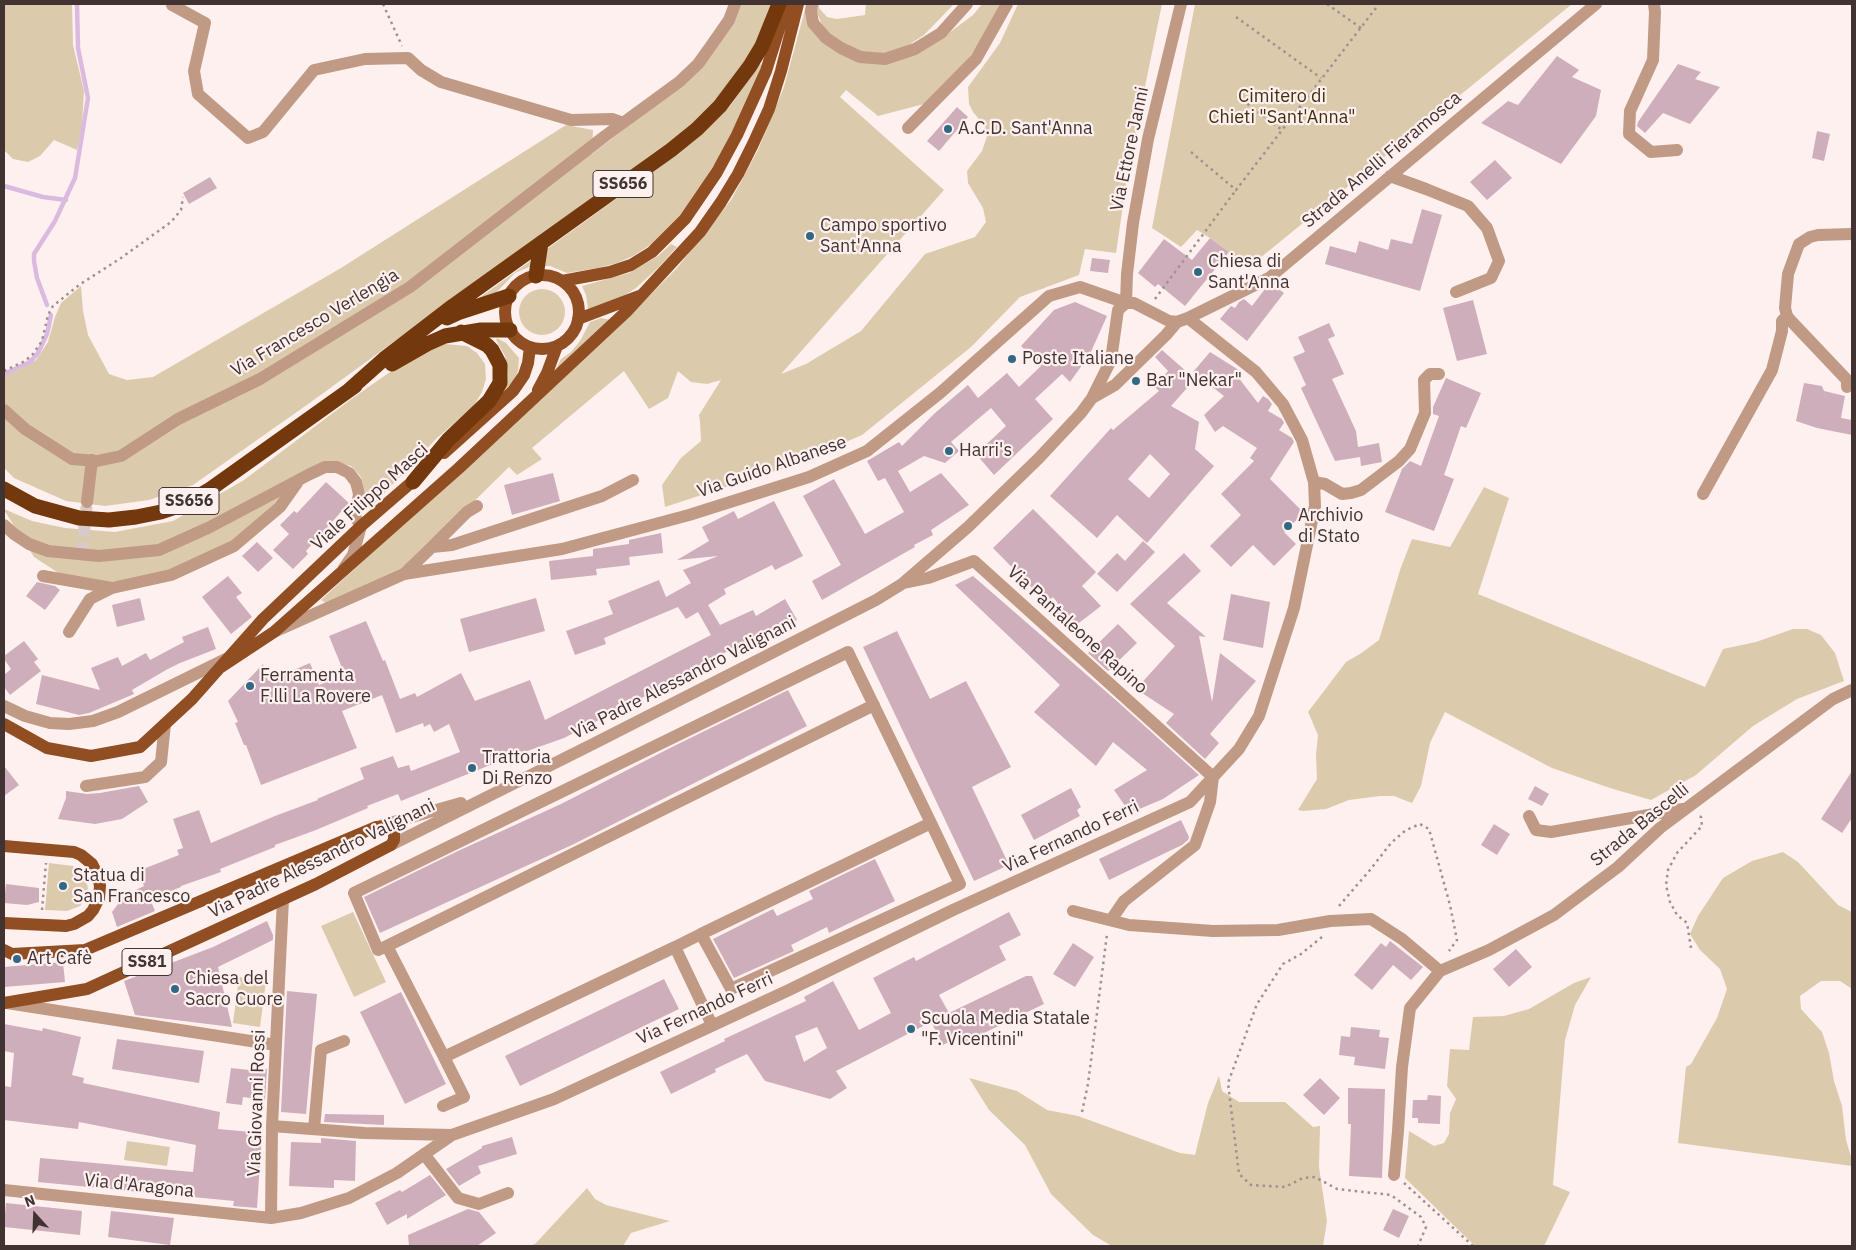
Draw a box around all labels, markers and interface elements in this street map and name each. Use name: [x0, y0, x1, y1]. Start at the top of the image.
street label: Via Ettore Janni: [1106, 85, 1154, 213]
park label: Cimitero di Chieti "Sant'Anna": [1208, 86, 1356, 128]
street label: Strada Anelli Fieramosca: [1298, 87, 1466, 233]
place label: A.C.D. Sant'Anna: [958, 118, 1093, 140]
marker: A.C.D. Sant'Anna: [942, 123, 954, 135]
road number: SS656: [593, 170, 653, 198]
place label: Campo sportivo Sant'Anna: [820, 215, 947, 258]
marker: Campo sportivo Sant'Anna: [804, 230, 816, 242]
place label: Chiesa di Sant'Anna: [1208, 251, 1290, 294]
street label: Via Francesco Verlengia: [227, 264, 403, 382]
marker: Chiesa di Sant'Anna: [1192, 266, 1204, 278]
place label: Poste Italiane: [1022, 348, 1134, 370]
marker: Poste Italiane: [1006, 353, 1018, 365]
place label: Bar "Nekar": [1146, 370, 1242, 392]
marker: Bar "Nekar": [1130, 375, 1142, 387]
street label: Via Guido Albanese: [694, 431, 850, 503]
street label: Viale Filippo Masci: [307, 439, 433, 555]
place label: Harri's: [959, 440, 1012, 462]
marker: Harri's: [943, 445, 955, 457]
road number: SS656: [159, 488, 219, 514]
place label: Archivio di Stato: [1298, 505, 1363, 548]
marker: Archivio di Stato: [1282, 520, 1294, 532]
street label: Via Pantaleone Rapino: [1002, 561, 1152, 699]
street label: Via Padre Alessandro Valignani: [568, 612, 800, 744]
place label: Ferramenta F.lli La Rovere: [260, 665, 371, 708]
marker: Ferramenta F.lli La Rovere: [244, 680, 256, 692]
place label: Trattoria Di Renzo: [482, 747, 552, 790]
marker: Trattoria Di Renzo: [466, 762, 478, 774]
street label: Strada Bascelli: [1586, 779, 1694, 871]
street label: Via Padre Alessandro Valignani: [205, 795, 439, 923]
street label: Via Fernando Ferri: [1000, 796, 1142, 878]
place label: Statua di San Francesco: [73, 865, 190, 908]
marker: Statua di San Francesco: [57, 880, 69, 892]
place label: Art Cafè: [27, 948, 92, 970]
road number: SS81: [122, 949, 172, 976]
marker: Art Cafè: [11, 953, 23, 965]
place label: Chiesa del Sacro Cuore: [185, 968, 283, 1011]
street label: Via Fernando Ferri: [634, 968, 776, 1050]
marker: Chiesa del Sacro Cuore: [169, 983, 181, 995]
place label: Scuola Media Statale "F. Vicentini": [921, 1008, 1090, 1050]
marker: Scuola Media Statale "F. Vicentini": [905, 1023, 917, 1035]
street label: Via Giovanni Rossi: [244, 1029, 270, 1177]
street label: Via d'Aragona: [83, 1169, 195, 1203]
north arrow: [10, 1190, 60, 1240]
text: N: [22, 1191, 38, 1211]

